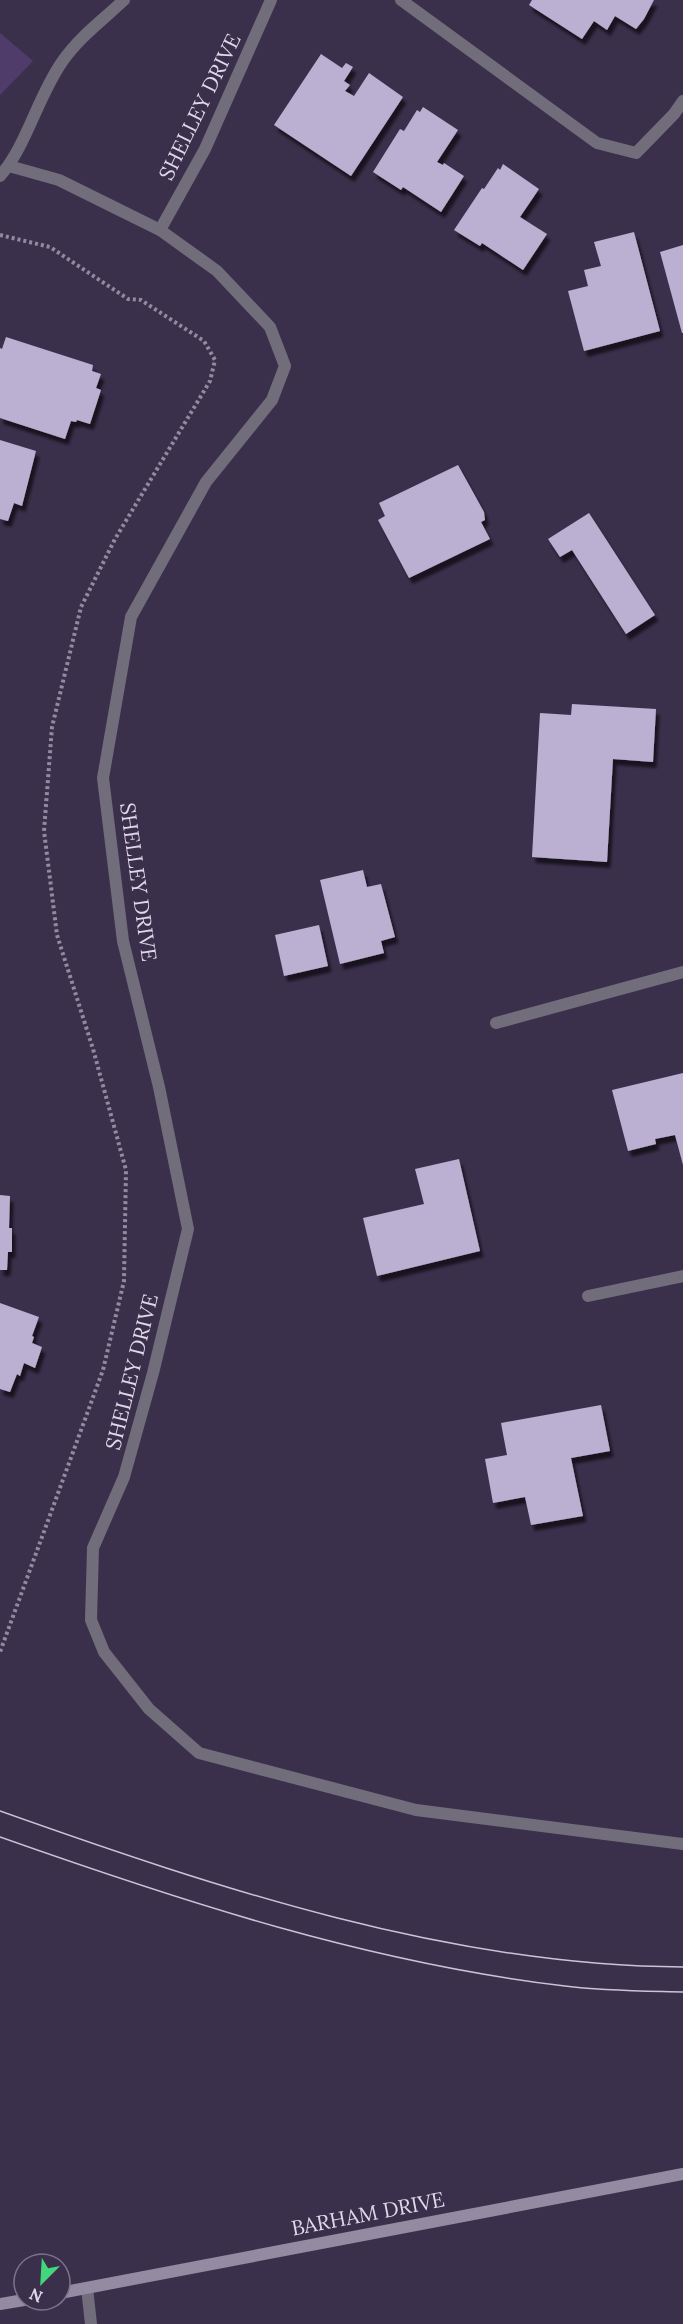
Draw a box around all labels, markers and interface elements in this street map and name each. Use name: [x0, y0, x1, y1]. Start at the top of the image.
street label: SHELLEY DRIVE: [152, 29, 247, 185]
street label: SHELLEY DRIVE: [114, 801, 163, 963]
street label: SHELLEY DRIVE: [99, 1291, 164, 1453]
street label: BARHAM DRIVE: [289, 2185, 447, 2242]
north arrow: [12, 2252, 72, 2312]
text: N: [26, 2284, 46, 2307]

